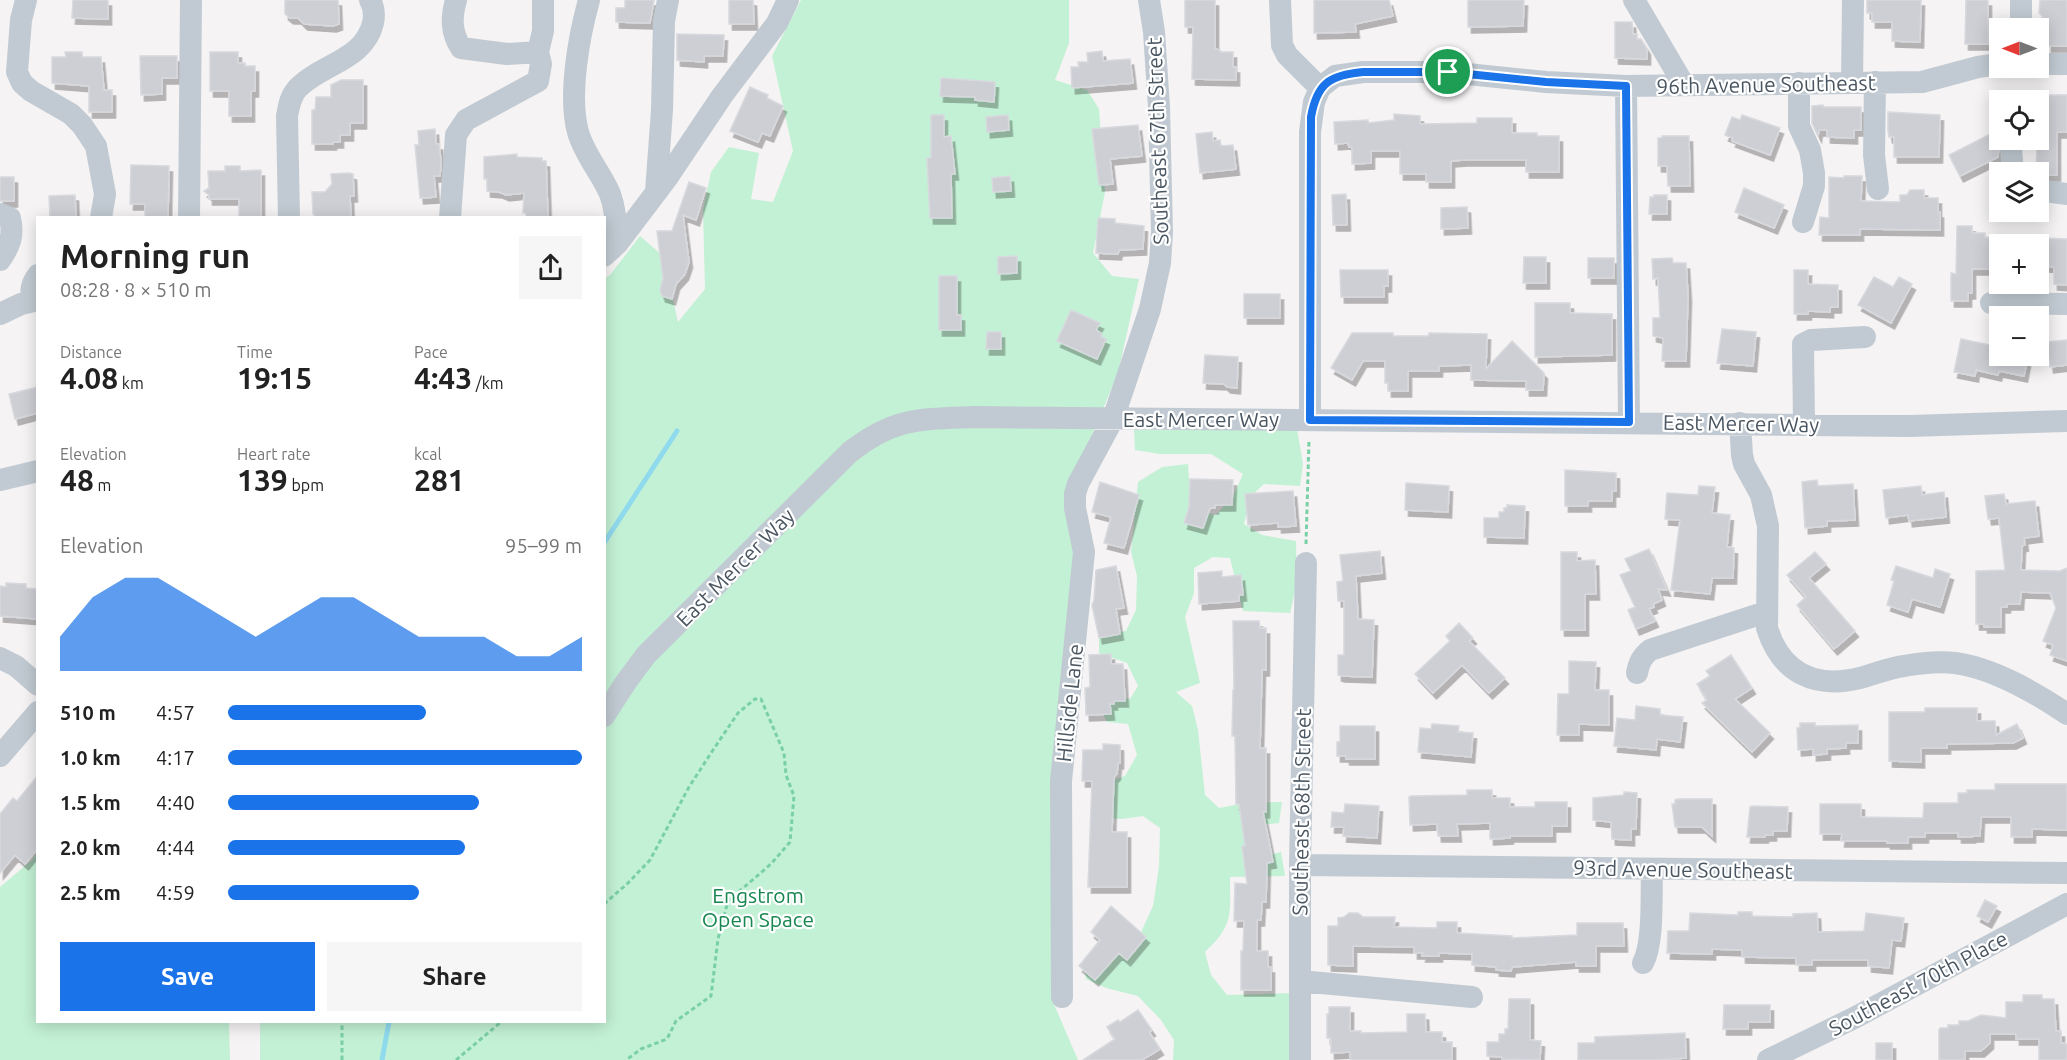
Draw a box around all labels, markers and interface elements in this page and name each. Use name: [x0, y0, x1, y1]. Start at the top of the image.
north arrow: [1989, 18, 2049, 78]
map controls: [1989, 18, 2049, 366]
street label: Southeast 67th Street: [1141, 37, 1173, 245]
pin: [1422, 46, 1473, 97]
icon: arrive: [1431, 55, 1464, 88]
street label: 96th Avenue Southeast: [1656, 70, 1876, 98]
button: locate: [1989, 90, 2049, 150]
button: layers: [1989, 162, 2049, 222]
button: +: [1989, 234, 2049, 294]
button: share: [519, 236, 582, 299]
text: Morning run: [60, 237, 250, 274]
text: 08:28 · 8 × 510 m: [60, 278, 212, 301]
button: −: [1989, 306, 2049, 366]
text: Distance: [60, 343, 122, 361]
text: Time: [237, 343, 273, 361]
text: Pace: [414, 343, 448, 361]
text: 4.08: [60, 361, 118, 395]
text: 19:15: [237, 361, 312, 395]
text: 4:43: [414, 361, 472, 395]
text: km: [118, 374, 144, 392]
text: /km: [472, 374, 504, 392]
street label: East Mercer Way: [1123, 407, 1279, 431]
street label: East Mercer Way: [1663, 410, 1819, 436]
text: Elevation: [60, 445, 127, 463]
text: Heart rate: [237, 445, 311, 463]
text: kcal: [414, 445, 442, 463]
text: 48: [60, 463, 94, 497]
text: 139: [237, 463, 288, 497]
text: 281: [414, 463, 465, 497]
text: m: [94, 476, 111, 494]
text: bpm: [288, 476, 324, 494]
street label: East Mercer Way: [671, 503, 799, 631]
text: Elevation: [60, 534, 143, 557]
text: 95–99 m: [505, 534, 582, 557]
street label: Hillside Lane: [1051, 643, 1087, 763]
text: 510 m: [60, 701, 116, 724]
text: 4:57: [156, 701, 195, 724]
street label: Southeast 68th Street: [1287, 708, 1315, 916]
text: 1.0 km: [60, 746, 121, 769]
text: 4:17: [156, 746, 195, 769]
text: 1.5 km: [60, 791, 121, 814]
text: 4:40: [156, 791, 195, 814]
text: 2.0 km: [60, 836, 121, 859]
text: 4:44: [156, 836, 195, 859]
street label: 93rd Avenue Southeast: [1573, 855, 1793, 883]
text: 2.5 km: [60, 881, 121, 904]
text: 4:59: [156, 881, 195, 904]
park label: Engstrom Open Space: [702, 883, 814, 931]
street label: Southeast 70th Place: [1824, 926, 2012, 1040]
button: Save: [60, 942, 315, 1011]
button: Share: [327, 942, 582, 1011]

